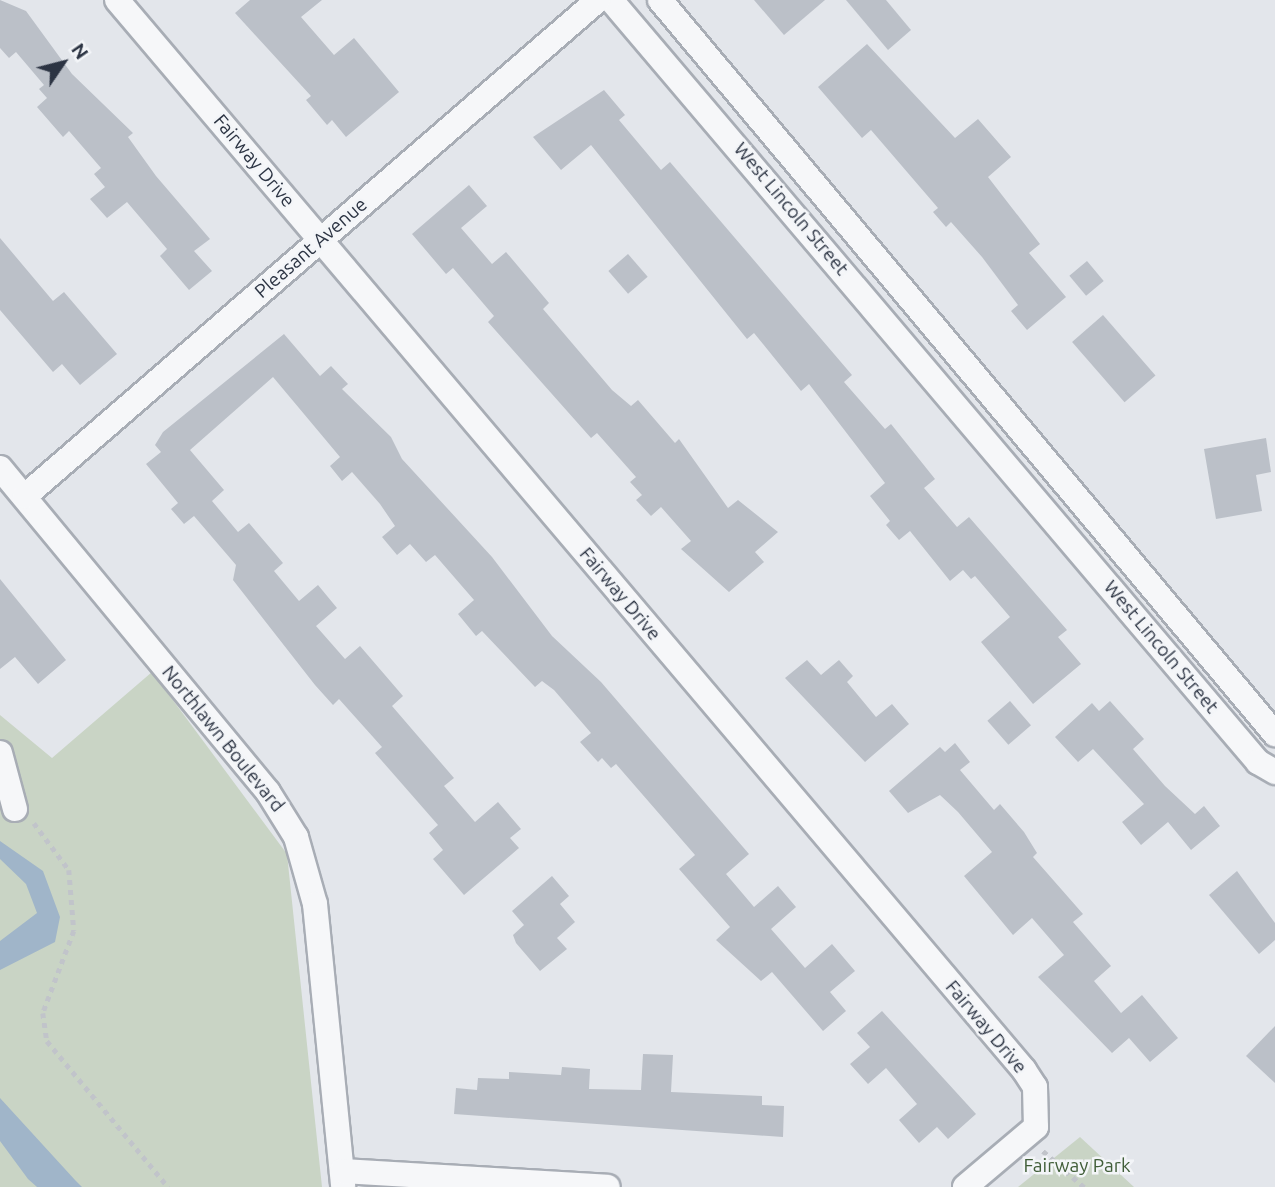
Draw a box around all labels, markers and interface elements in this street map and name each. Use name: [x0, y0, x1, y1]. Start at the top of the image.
north arrow: [28, 28, 98, 98]
text: N: [67, 39, 93, 63]
street label: Fairway Drive: [209, 110, 299, 212]
street label: West Lincoln Street: [729, 138, 853, 280]
street label: Pleasant Avenue: [250, 193, 372, 303]
street label: Fairway Drive: [575, 543, 665, 645]
street label: West Lincoln Street: [1099, 576, 1223, 718]
street label: Northlawn Boulevard: [157, 661, 289, 817]
street label: Fairway Drive: [941, 976, 1031, 1078]
park label: Fairway Park: [1024, 1155, 1130, 1177]

